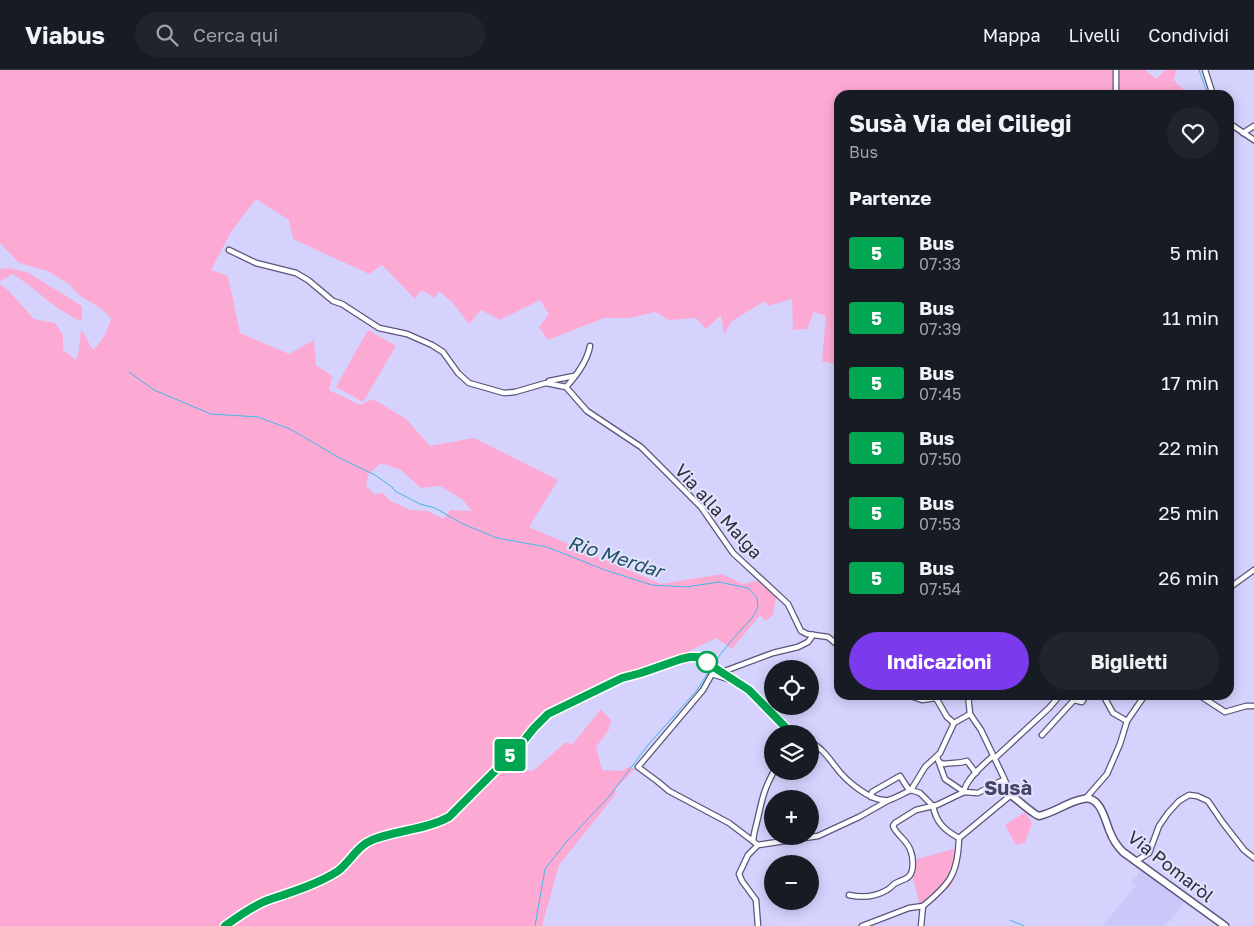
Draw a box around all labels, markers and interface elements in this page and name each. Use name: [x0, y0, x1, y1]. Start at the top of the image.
search box: [135, 12, 485, 57]
text: Viabus: [25, 20, 105, 49]
icon: search: [153, 21, 181, 49]
text: Cerca qui: [193, 23, 278, 46]
text: Mappa: [983, 24, 1041, 46]
text: Livelli: [1069, 24, 1120, 46]
text: Condividi: [1148, 24, 1229, 46]
button: heart: [1167, 107, 1219, 159]
text: Susà Via dei Ciliegi: [849, 108, 1071, 137]
text: Bus: [849, 142, 878, 162]
text: Partenze: [849, 186, 931, 209]
text: Bus: [919, 231, 954, 254]
text: 5 min: [1170, 241, 1219, 264]
text: 5: [871, 242, 882, 264]
text: 07:33: [919, 254, 961, 274]
text: Bus: [919, 296, 954, 319]
text: 11 min: [1162, 306, 1219, 329]
text: 5: [871, 307, 882, 329]
text: 07:39: [919, 319, 961, 339]
text: Bus: [919, 361, 954, 384]
text: 17 min: [1161, 371, 1219, 394]
text: 5: [871, 372, 882, 394]
text: 07:45: [919, 384, 961, 404]
text: Bus: [919, 426, 954, 449]
text: 22 min: [1159, 436, 1219, 459]
text: 5: [871, 437, 882, 459]
text: 07:50: [919, 449, 961, 469]
street label: Via alla Malga: [671, 459, 767, 563]
text: Bus: [919, 491, 954, 514]
text: 25 min: [1159, 501, 1219, 524]
text: 5: [871, 502, 882, 524]
text: 07:53: [919, 514, 961, 534]
water label: Rio Merdar: [566, 530, 669, 583]
text: Bus: [919, 556, 954, 579]
text: 26 min: [1158, 566, 1219, 589]
text: 5: [871, 567, 882, 589]
text: 07:54: [919, 579, 961, 599]
button: Indicazioni: [849, 632, 1029, 690]
button: Biglietti: [1039, 632, 1219, 690]
unlabelled marker: [696, 651, 718, 673]
map controls: [764, 660, 819, 910]
button: locate: [764, 660, 819, 715]
button: layers: [764, 725, 819, 780]
line badge: 5: [494, 739, 526, 771]
text: 5: [505, 744, 515, 766]
district label: Susà: [984, 775, 1032, 799]
button: +: [764, 790, 819, 845]
street label: Via Pomaròl: [1123, 825, 1219, 907]
button: −: [764, 855, 819, 910]

